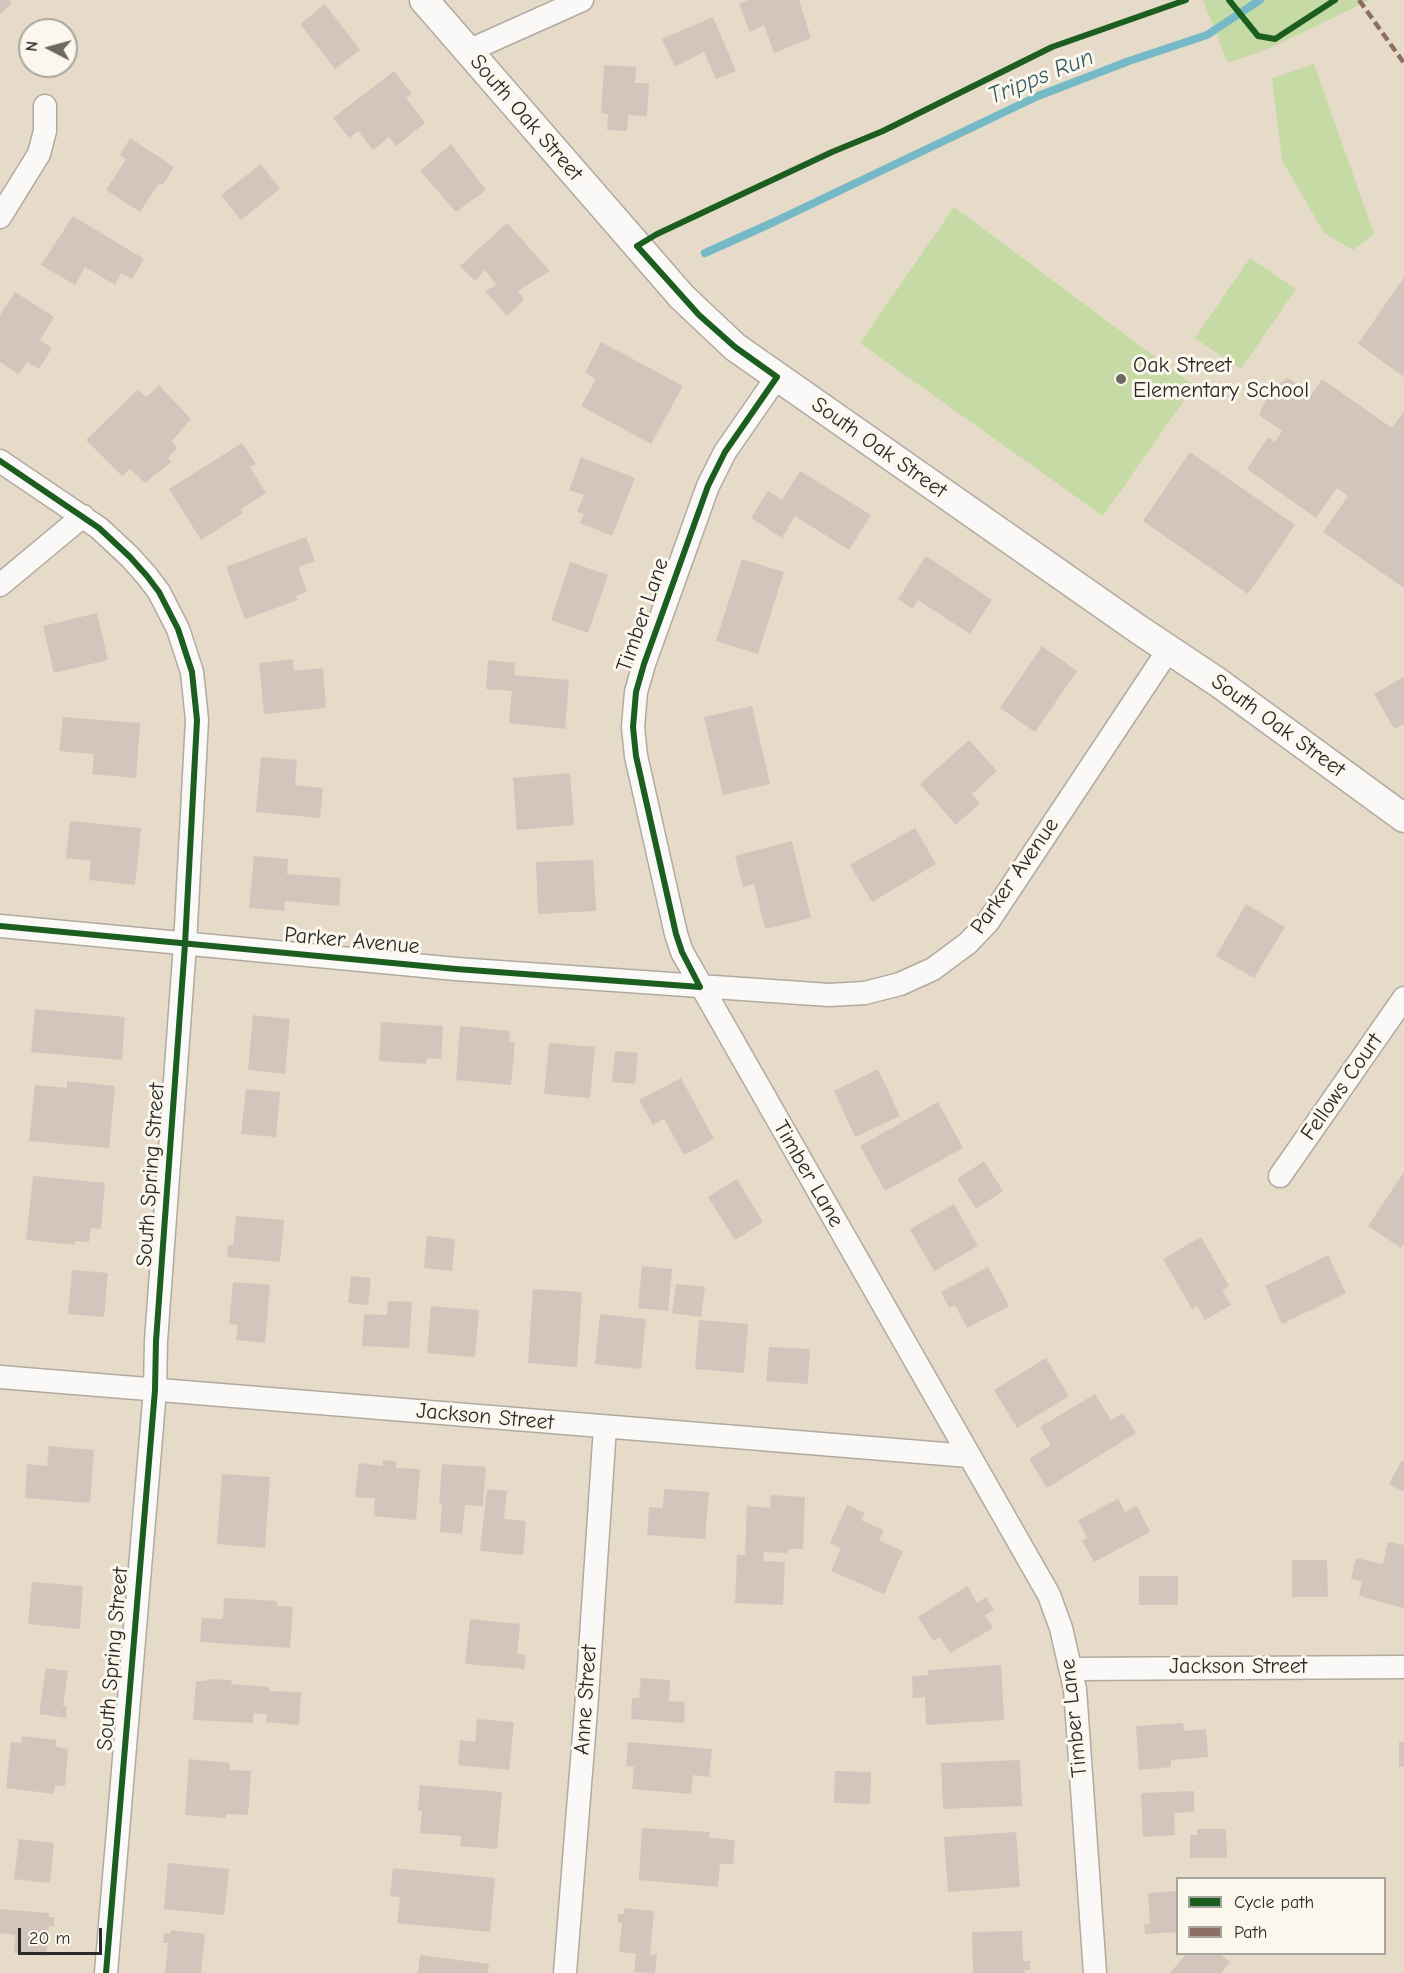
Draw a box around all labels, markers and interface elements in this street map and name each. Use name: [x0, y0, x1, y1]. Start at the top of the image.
north arrow: [18, 18, 78, 78]
text: N: [23, 40, 42, 52]
water label: Tripps Run: [984, 43, 1098, 111]
street label: South Oak Street: [464, 49, 588, 187]
place label: Oak Street Elementary School: [1133, 353, 1309, 404]
marker: Oak Street Elementary School: [1114, 372, 1128, 386]
street label: South Oak Street: [806, 392, 952, 504]
street label: Timber Lane: [611, 555, 675, 675]
street label: South Oak Street: [1206, 669, 1350, 783]
street label: Parker Avenue: [965, 813, 1065, 939]
street label: Parker Avenue: [283, 922, 421, 960]
street label: Fellows Court: [1295, 1028, 1389, 1146]
street label: South Spring Street: [131, 1082, 171, 1268]
street label: Timber Lane: [767, 1116, 849, 1232]
street label: Jackson Street: [415, 1398, 555, 1436]
street label: South Spring Street: [92, 1566, 134, 1752]
street label: Anne Street: [569, 1644, 603, 1756]
street label: Jackson Street: [1169, 1654, 1307, 1680]
street label: Timber Lane: [1055, 1658, 1093, 1778]
legend: [1176, 1877, 1386, 1955]
text: Cycle path: [1234, 1892, 1314, 1913]
scale bar: [21, 1916, 105, 1954]
text: Path: [1234, 1922, 1267, 1943]
text: 20 m: [29, 1928, 70, 1949]

